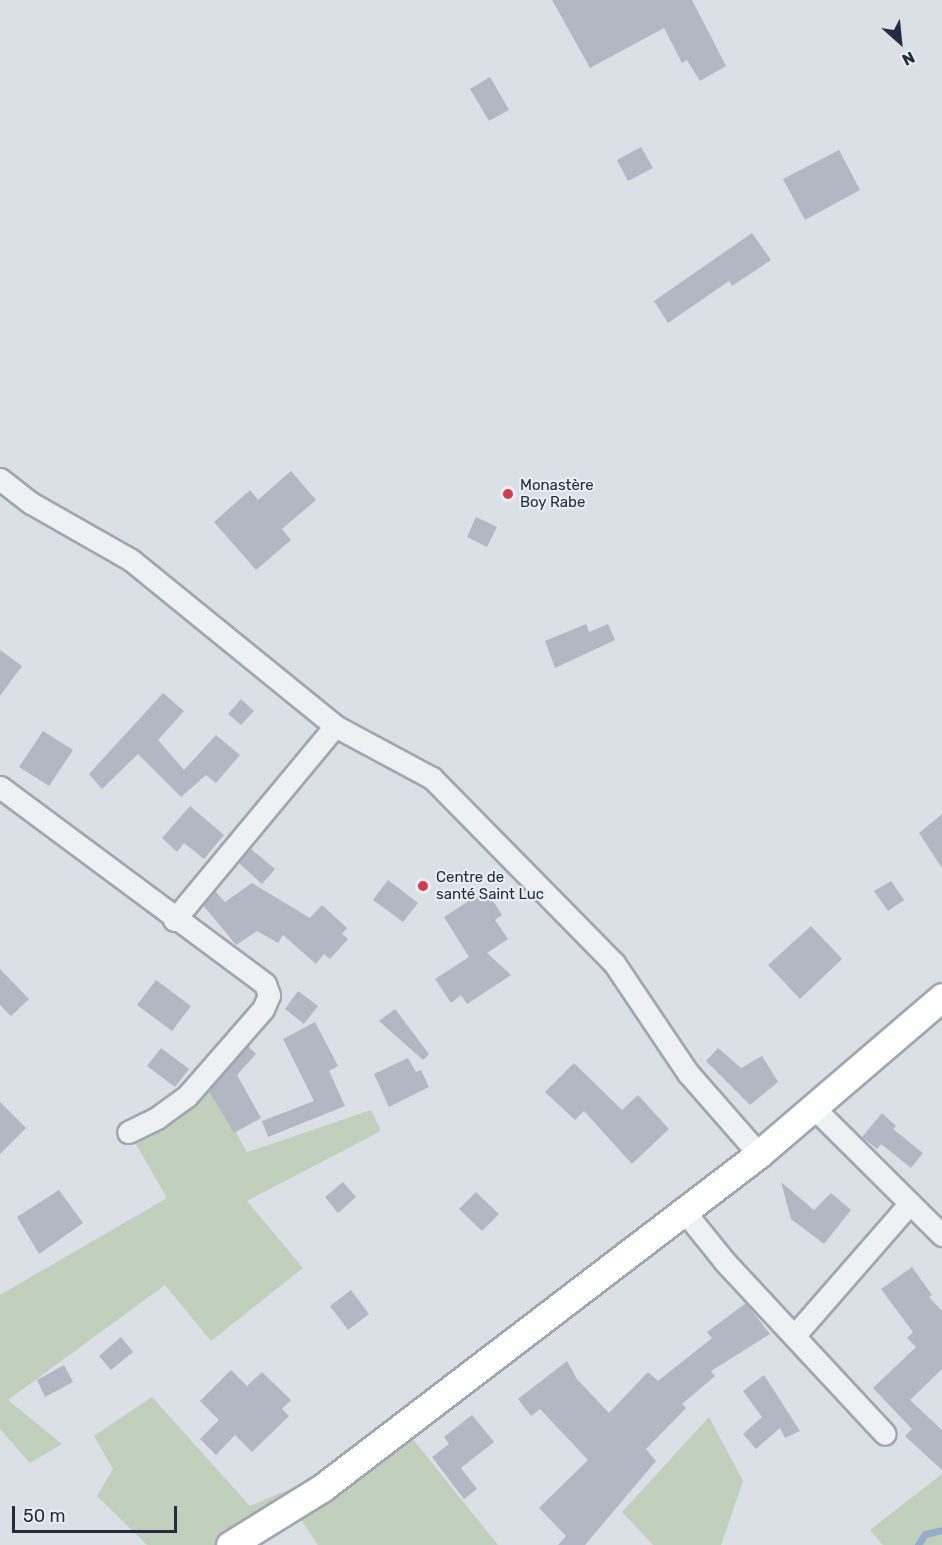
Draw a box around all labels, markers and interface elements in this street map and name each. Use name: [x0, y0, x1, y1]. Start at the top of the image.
north arrow: [870, 12, 930, 72]
text: N: [899, 47, 918, 70]
place label: Monastère Boy Rabe: [520, 476, 594, 511]
marker: Monastère Boy Rabe: [501, 487, 515, 501]
place label: Centre de santé Saint Luc: [436, 868, 544, 903]
marker: Centre de santé Saint Luc: [414, 877, 432, 895]
scale bar: [15, 1494, 180, 1532]
text: 50 m: [23, 1505, 66, 1527]

